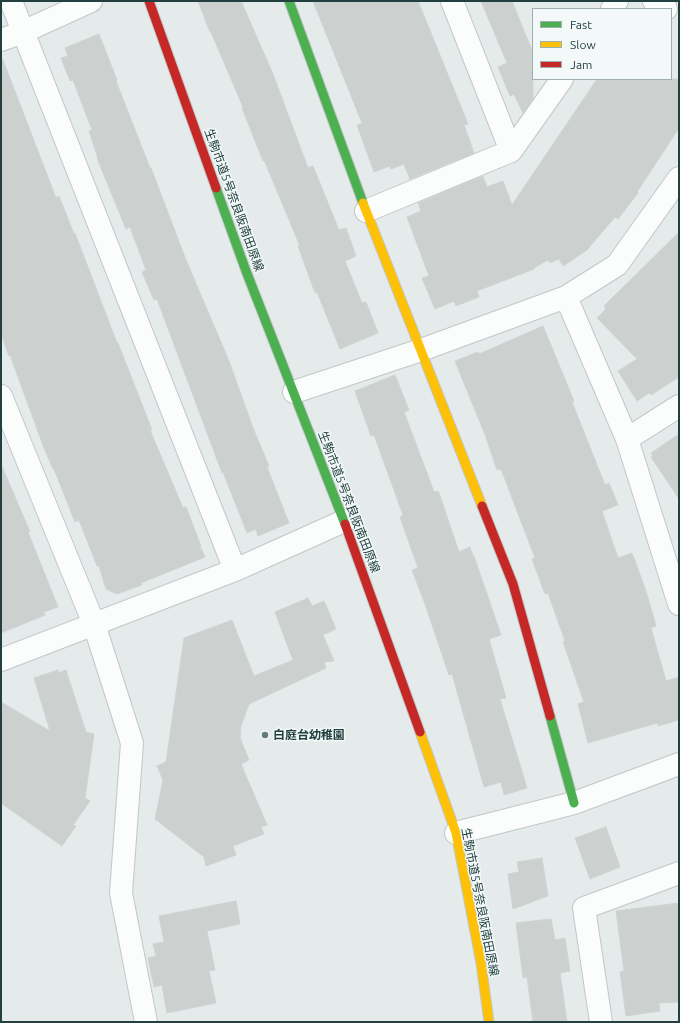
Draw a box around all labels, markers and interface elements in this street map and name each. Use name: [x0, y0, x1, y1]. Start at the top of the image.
legend: [532, 8, 672, 80]
text: Fast: [570, 18, 592, 31]
text: Slow: [570, 38, 596, 51]
text: Jam: [570, 58, 592, 71]
street label: 生駒市道5号奈良阪南田原線: [201, 127, 267, 273]
street label: 生駒市道5号奈良阪南田原線: [315, 429, 383, 575]
place label: 白庭台幼稚園: [273, 728, 345, 742]
marker: 白庭台幼稚園: [260, 730, 270, 740]
street label: 生駒市道5号奈良阪南田原線: [459, 827, 501, 977]

